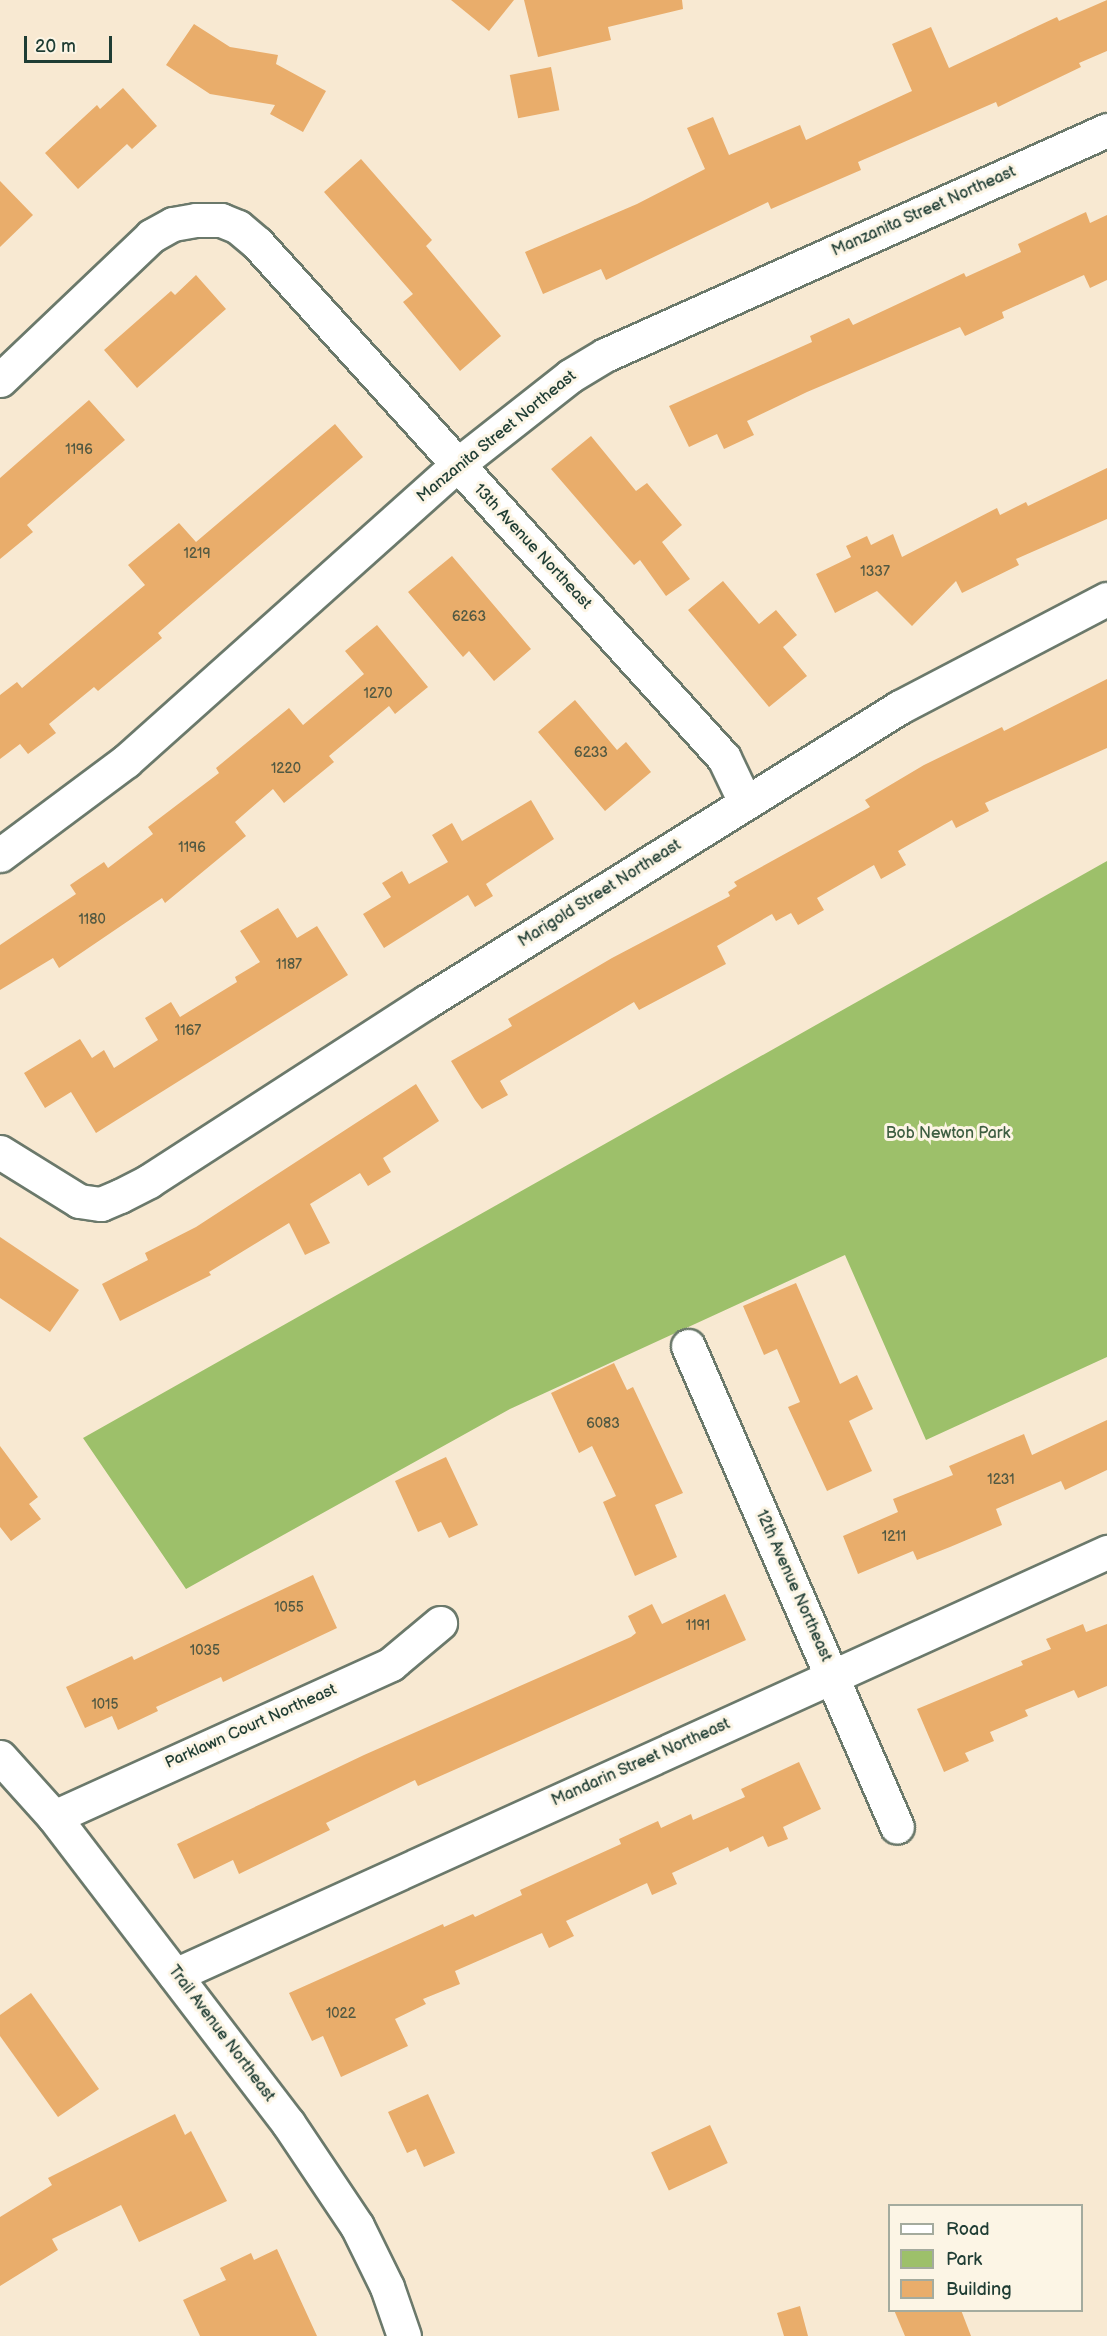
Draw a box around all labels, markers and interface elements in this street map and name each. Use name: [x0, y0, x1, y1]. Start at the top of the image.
scale bar: [27, 24, 116, 62]
text: 20 m: [35, 36, 76, 57]
street label: Manzanita Street Northeast: [829, 163, 1019, 261]
street label: Manzanita Street Northeast: [413, 367, 581, 507]
house number: 1196: [65, 442, 93, 458]
street label: 13th Avenue Northeast: [469, 480, 595, 614]
house number: 1219: [184, 546, 210, 562]
house number: 1337: [860, 564, 890, 580]
house number: 6263: [452, 609, 486, 625]
house number: 1270: [364, 686, 392, 702]
house number: 6233: [574, 745, 608, 761]
house number: 1220: [271, 761, 301, 777]
street label: Marigold Street Northeast: [515, 836, 685, 952]
house number: 1196: [178, 840, 206, 856]
house number: 1180: [78, 912, 106, 928]
house number: 1187: [276, 957, 302, 973]
house number: 1167: [175, 1023, 201, 1039]
park label: Bob Newton Park: [886, 1124, 1010, 1144]
house number: 6083: [586, 1416, 620, 1432]
house number: 1231: [987, 1472, 1015, 1488]
street label: 12th Avenue Northeast: [751, 1507, 835, 1665]
house number: 1211: [882, 1529, 906, 1545]
house number: 1055: [274, 1600, 304, 1616]
house number: 1191: [686, 1618, 710, 1634]
house number: 1035: [190, 1643, 220, 1659]
street label: Parklawn Court Northeast: [162, 1681, 340, 1773]
house number: 1015: [91, 1697, 119, 1713]
street label: Mandarin Street Northeast: [549, 1715, 733, 1811]
street label: Trail Avenue Northeast: [164, 1962, 278, 2106]
house number: 1022: [326, 2006, 356, 2022]
legend: [888, 2204, 1083, 2312]
text: Road: [946, 2219, 990, 2240]
text: Park: [946, 2249, 982, 2270]
text: Building: [946, 2279, 1012, 2300]

